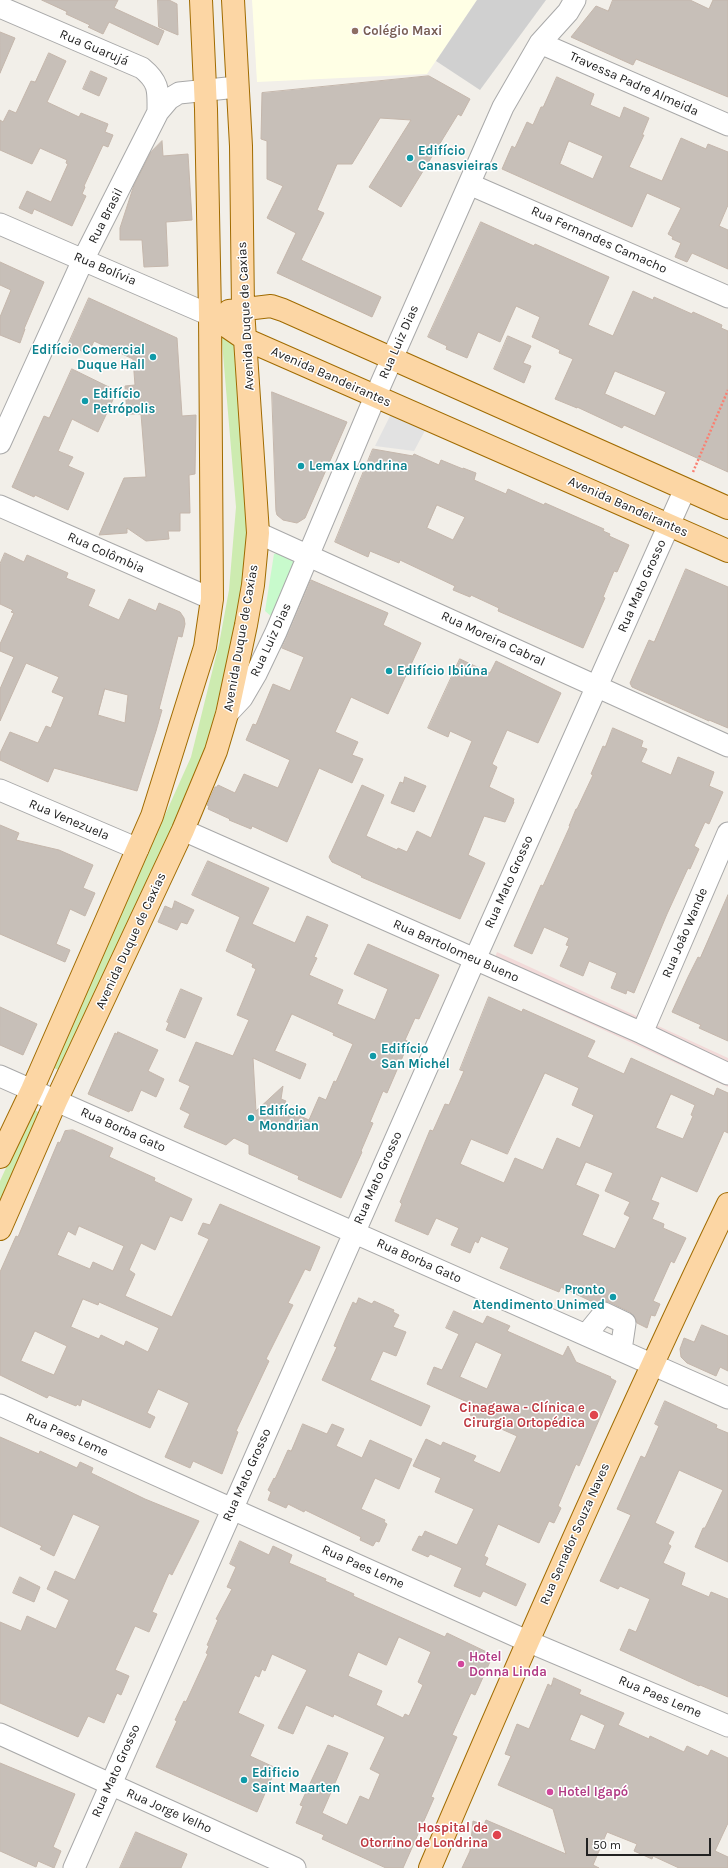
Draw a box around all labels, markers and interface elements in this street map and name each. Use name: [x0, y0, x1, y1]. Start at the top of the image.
place label: Colégio Maxi: [363, 23, 442, 39]
marker: Colégio Maxi: [350, 26, 360, 36]
street label: Rua Guarujá: [57, 27, 131, 69]
street label: Travessa Padre Almeida: [567, 48, 701, 120]
place label: Edifício Canasvieiras: [418, 143, 498, 174]
marker: Edifício Canasvieiras: [405, 153, 415, 163]
street label: Rua Brasil: [85, 186, 127, 246]
street label: Rua Fernandes Camacho: [529, 203, 669, 277]
street label: Avenida Duque de Caxias: [234, 241, 258, 391]
street label: Rua Bolívia: [71, 249, 139, 289]
street label: Rua Luiz Dias: [376, 302, 422, 382]
place label: Edifício Comercial Duque Hall: [32, 342, 145, 373]
street label: Avenida Bandeirantes: [269, 344, 393, 410]
marker: Edifício Comercial Duque Hall: [148, 352, 158, 362]
place label: Edifício Petrópolis: [93, 386, 155, 417]
marker: Edifício Petrópolis: [80, 396, 90, 406]
place label: Lemax Londrina: [309, 458, 408, 474]
marker: Lemax Londrina: [296, 461, 306, 471]
street label: Avenida Bandeirantes: [566, 474, 690, 540]
street label: Rua Colômbia: [65, 529, 147, 577]
street label: Rua Mato Grosso: [614, 537, 670, 635]
street label: Avenida Duque de Caxias: [220, 563, 262, 713]
street label: Rua Luiz Dias: [247, 601, 295, 679]
street label: Rua Moreira Cabral: [439, 608, 547, 670]
place label: Edifício Ibiúna: [397, 663, 488, 679]
marker: Edifício Ibiúna: [384, 666, 394, 676]
street label: Rua Venezuela: [27, 796, 111, 844]
street label: Rua Mato Grosso: [481, 833, 537, 931]
street label: Avenida Duque de Caxias: [92, 870, 170, 1012]
street label: Rua João Wande: [659, 886, 711, 980]
street label: Rua Bartolomeu Bueno: [391, 916, 521, 986]
place label: Edifício San Michel: [381, 1041, 450, 1072]
marker: Edifício San Michel: [368, 1051, 378, 1061]
place label: Edifício Mondrian: [259, 1103, 319, 1134]
street label: Rua Borba Gato: [78, 1104, 168, 1156]
marker: Edifício Mondrian: [246, 1113, 256, 1123]
street label: Rua Mato Grosso: [350, 1129, 406, 1227]
street label: Rua Borba Gato: [374, 1235, 464, 1287]
place label: Pronto Atendimento Unimed: [473, 1282, 605, 1313]
marker: Pronto Atendimento Unimed: [608, 1292, 618, 1302]
place label: Cinagawa - Clínica e Cirurgia Ortopédica: [459, 1400, 585, 1431]
marker: Cinagawa - Clínica e Cirurgia Ortopédica: [588, 1409, 600, 1421]
street label: Rua Paes Leme: [23, 1410, 111, 1460]
street label: Rua Mato Grosso: [219, 1426, 275, 1524]
street label: Rua Senador Souza Naves: [537, 1461, 613, 1607]
street label: Rua Paes Leme: [319, 1542, 407, 1592]
place label: Hotel Donna Linda: [469, 1649, 547, 1680]
marker: Hotel Donna Linda: [456, 1659, 466, 1669]
street label: Rua Paes Leme: [616, 1673, 704, 1721]
street label: Rua Mato Grosso: [88, 1722, 144, 1820]
place label: Edificio Saint Maarten: [252, 1765, 340, 1796]
marker: Edificio Saint Maarten: [239, 1775, 249, 1785]
place label: Hotel Igapó: [558, 1784, 628, 1800]
street label: Rua Jorge Velho: [124, 1785, 214, 1837]
marker: Hotel Igapó: [545, 1787, 555, 1797]
place label: Hospital de Otorrino de Londrina: [360, 1820, 488, 1851]
marker: Hospital de Otorrino de Londrina: [491, 1829, 503, 1841]
scale bar: [588, 1830, 713, 1856]
text: 50 m: [593, 1838, 621, 1852]

